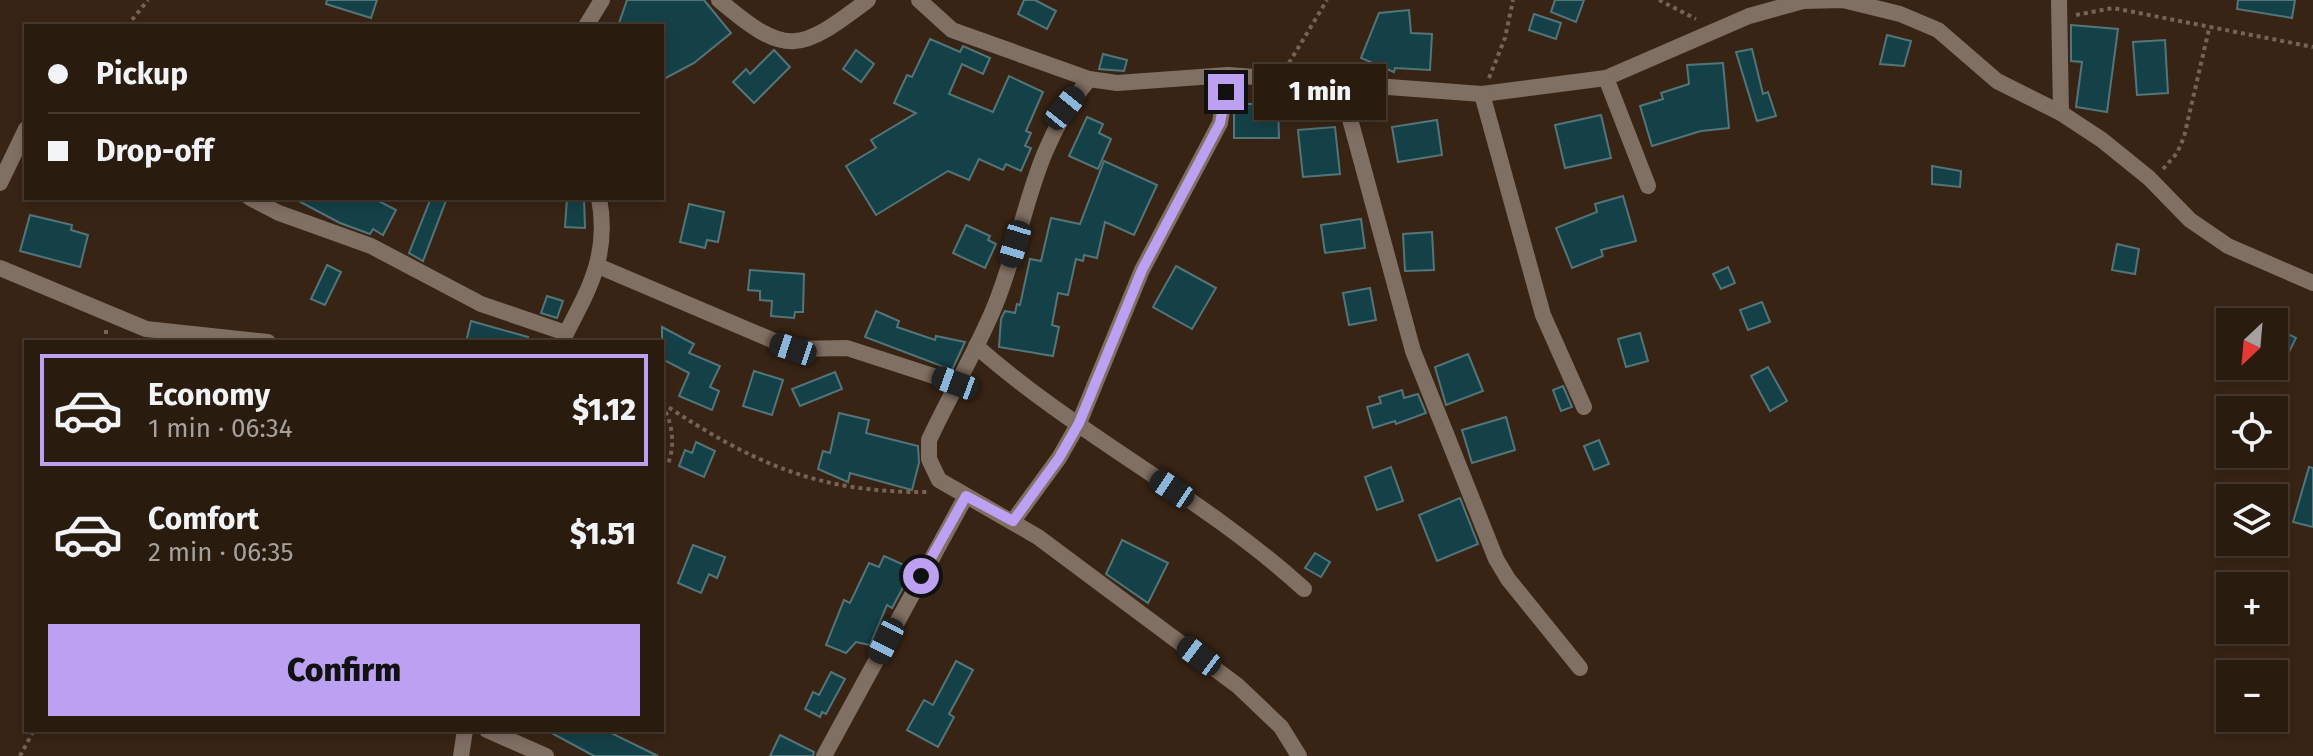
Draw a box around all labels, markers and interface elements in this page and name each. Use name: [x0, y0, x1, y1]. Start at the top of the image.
text: Pickup: [96, 56, 188, 92]
callout: 1 min: [1254, 64, 1386, 120]
route end: [1208, 74, 1244, 110]
text: 1 min: [1289, 76, 1351, 107]
car: [1041, 82, 1089, 134]
text: Drop-off: [96, 133, 213, 169]
car: [997, 218, 1033, 270]
north arrow: [2216, 308, 2288, 380]
map controls: [2216, 308, 2288, 732]
car: [766, 330, 820, 368]
car: [928, 364, 982, 402]
icon: car: [52, 374, 124, 446]
text: Economy: [148, 377, 270, 413]
text: $1.12: [572, 392, 636, 428]
button: locate: [2216, 396, 2288, 468]
text: 1 min · 06:34: [148, 413, 293, 444]
car: [1145, 466, 1199, 512]
button: layers: [2216, 484, 2288, 556]
icon: car: [52, 498, 124, 570]
text: Comfort: [148, 501, 259, 537]
text: $1.51: [570, 516, 636, 552]
text: 2 min · 06:35: [148, 537, 293, 568]
route start: [903, 558, 939, 594]
button: +: [2216, 572, 2288, 644]
car: [864, 614, 908, 668]
button: Confirm: [48, 624, 640, 716]
car: [1173, 632, 1225, 680]
button: −: [2216, 660, 2288, 732]

